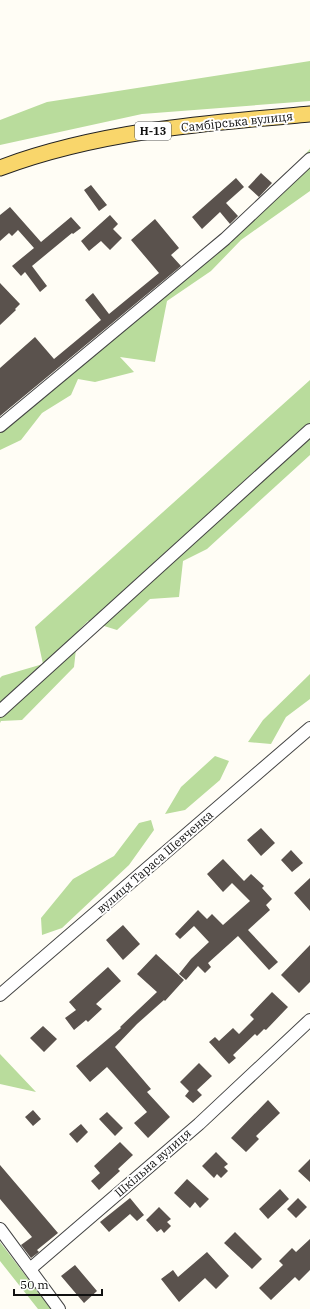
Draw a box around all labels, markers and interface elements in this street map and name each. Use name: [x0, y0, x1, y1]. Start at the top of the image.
street label: Самбірська вулиця: [180, 108, 294, 135]
road number: Н-13: [135, 122, 171, 140]
street label: вулиця Тараса Шевченка: [93, 807, 216, 916]
street label: Шкільна вулиця: [111, 1125, 194, 1200]
scale bar: [14, 1271, 102, 1297]
text: 50 m: [20, 1277, 49, 1292]

